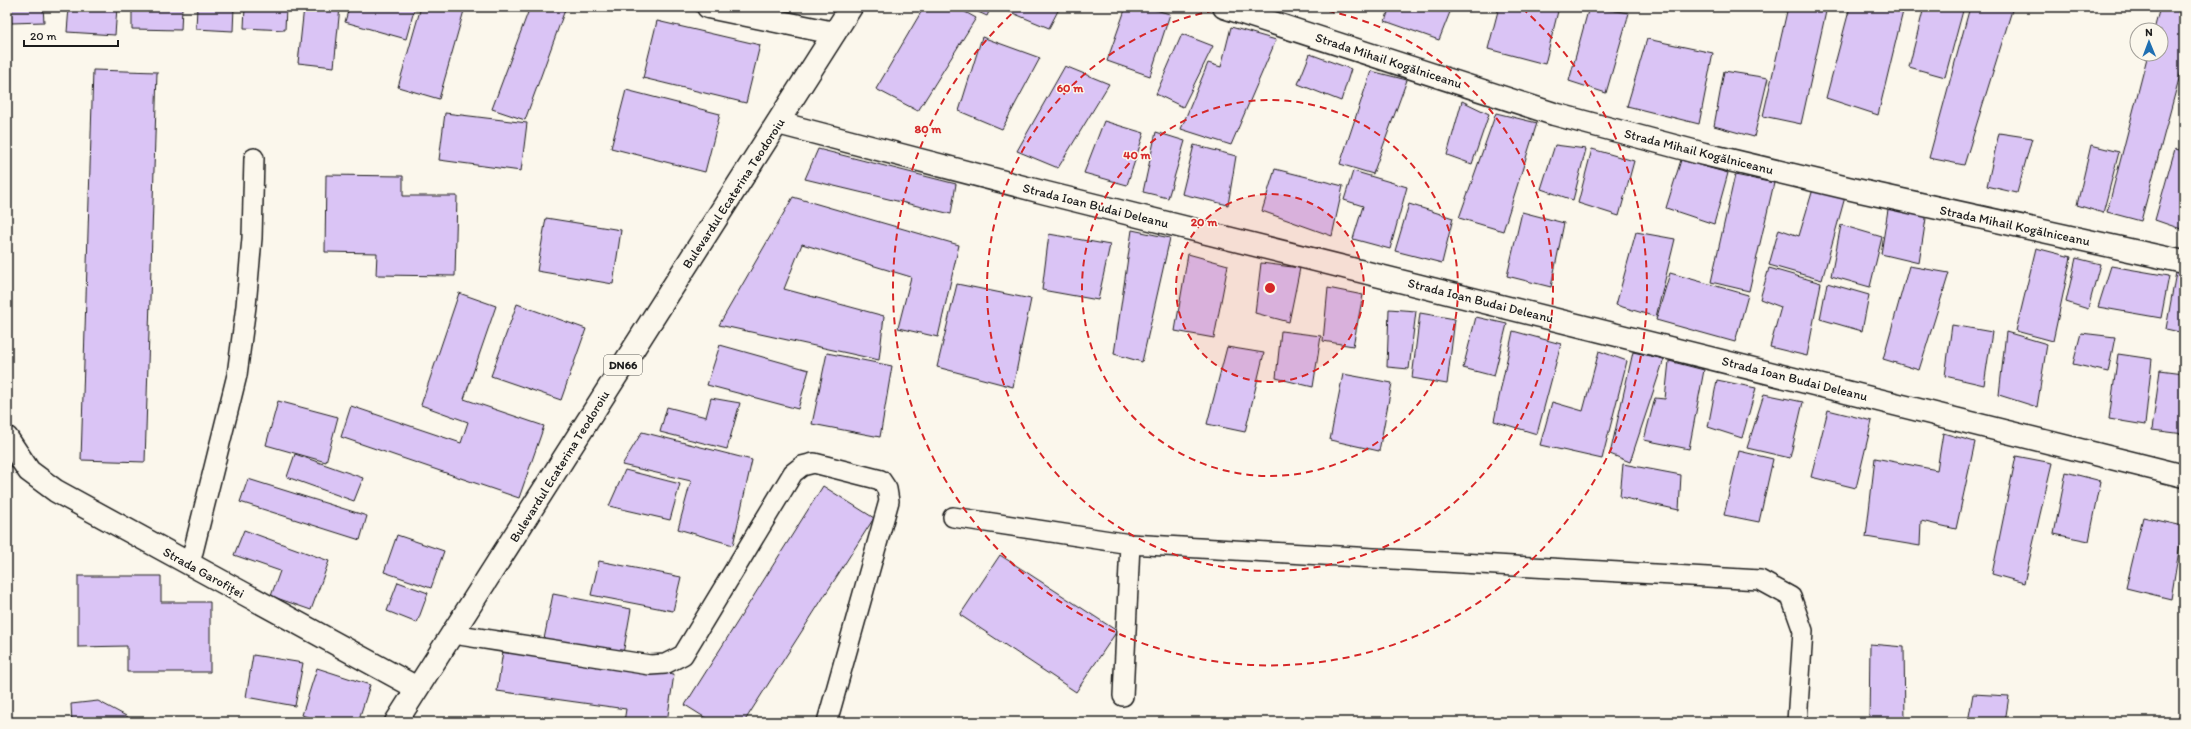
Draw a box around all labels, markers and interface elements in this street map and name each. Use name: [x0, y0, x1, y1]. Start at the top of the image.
scale bar: [24, 22, 118, 48]
north arrow: [2129, 22, 2169, 62]
text: N: [2145, 26, 2153, 39]
text: 20 m: [30, 29, 57, 43]
street label: Strada Mihail Kogălniceanu: [1314, 30, 1464, 91]
text: 60 m: [1057, 81, 1084, 95]
street label: Bulevardul Ecaterina Teodoroiu: [679, 115, 788, 271]
text: 80 m: [915, 122, 942, 136]
street label: Strada Mihail Kogălniceanu: [1623, 126, 1775, 177]
text: 40 m: [1123, 148, 1152, 162]
street label: Strada Ioan Budai Deleanu: [1021, 180, 1170, 231]
street label: Strada Mihail Kogălniceanu: [1938, 202, 2091, 249]
text: 20 m: [1191, 215, 1218, 229]
street label: Strada Ioan Budai Deleanu: [1406, 275, 1555, 326]
centre of rings: [1263, 281, 1277, 295]
street label: Strada Ioan Budai Deleanu: [1720, 353, 1869, 404]
road number: DN66: [604, 355, 642, 375]
street label: Bulevardul Ecaterina Teodoroiu: [506, 388, 612, 545]
street label: Strada Garofiței: [161, 544, 247, 601]

